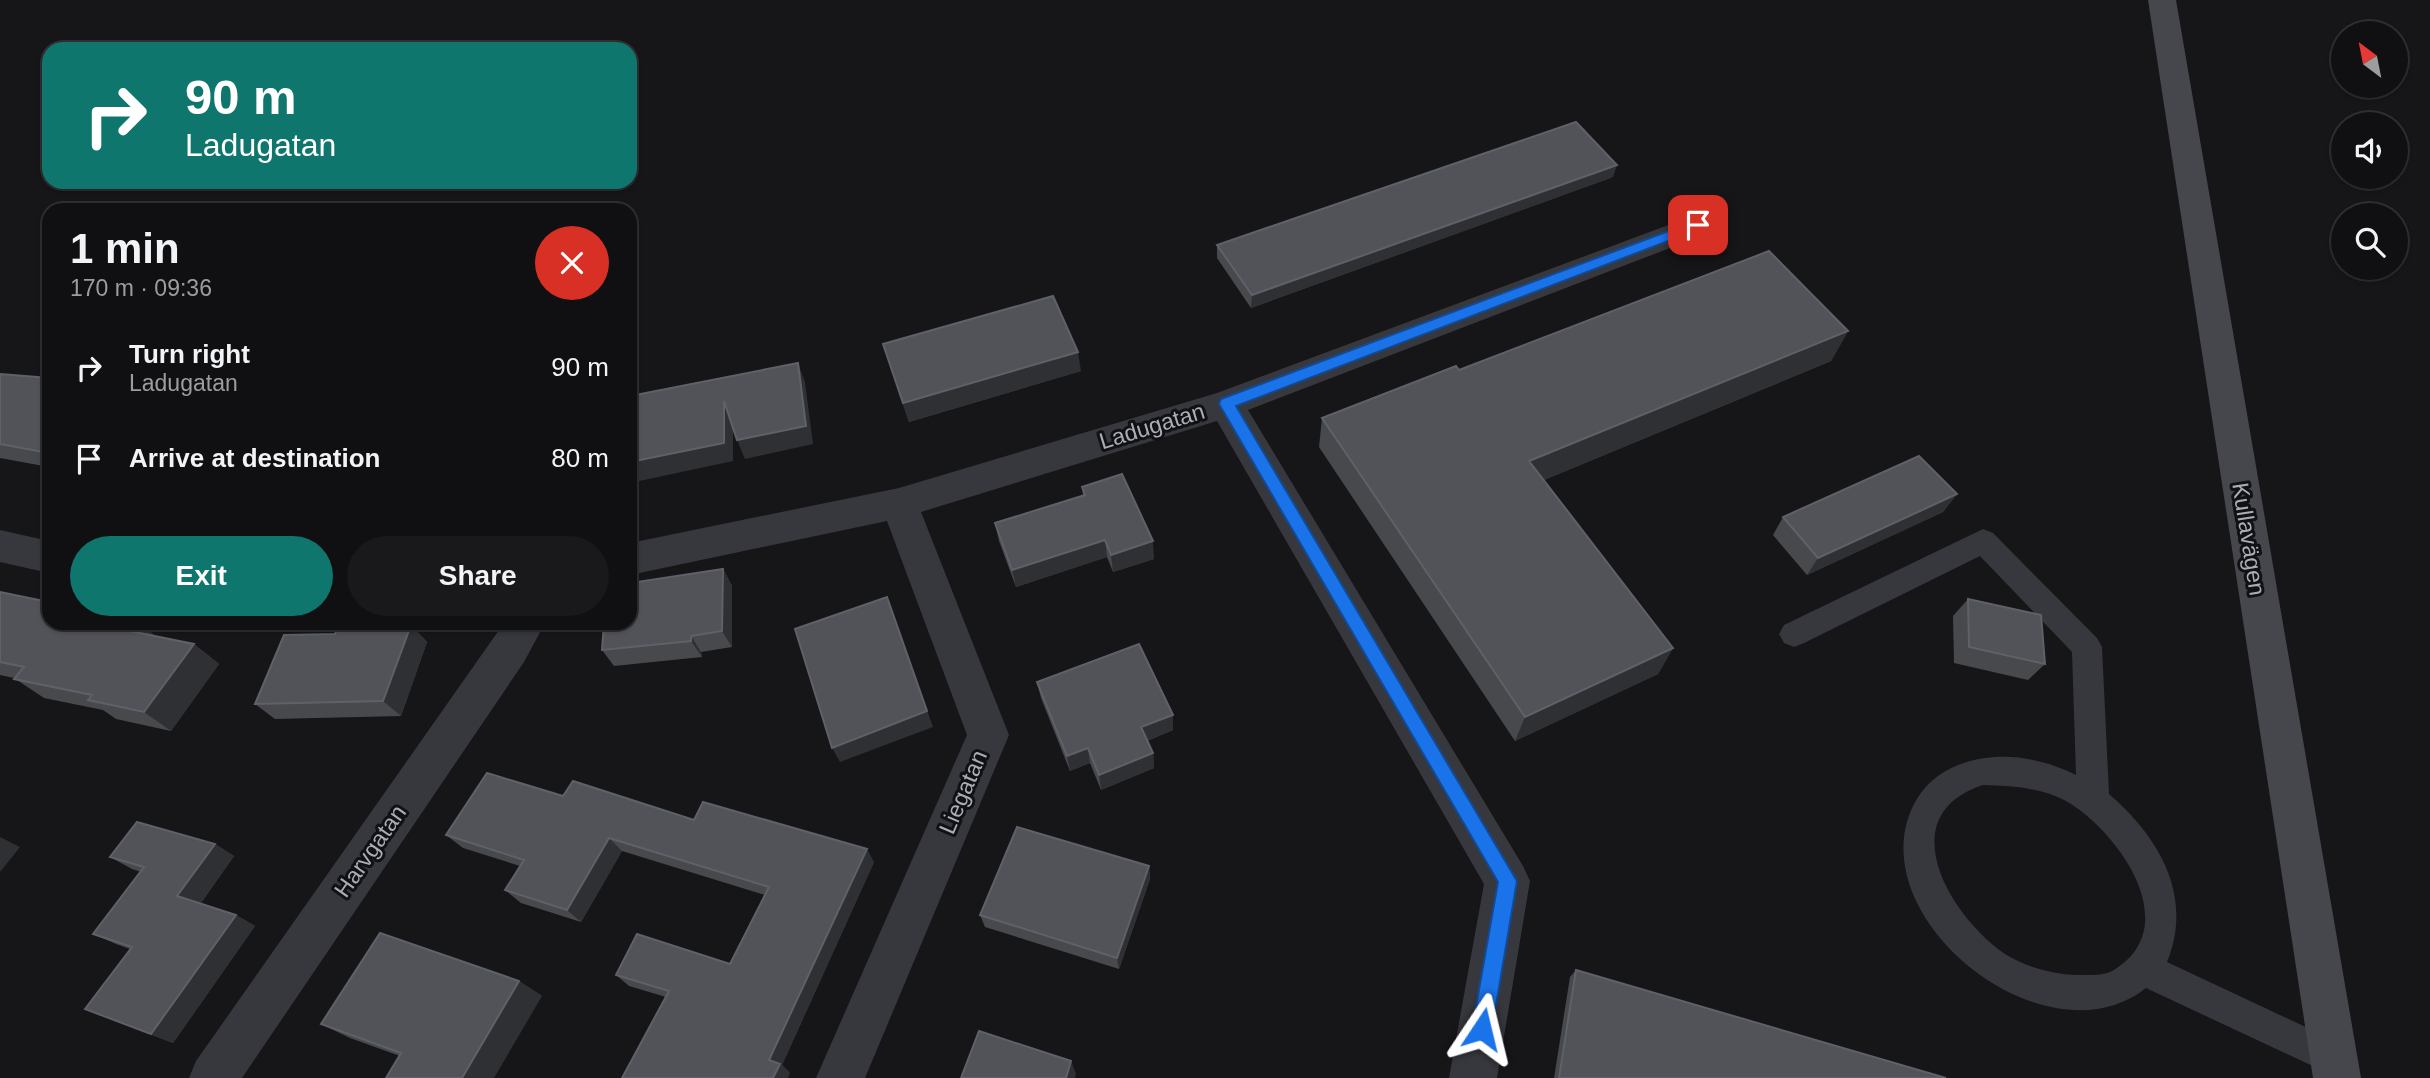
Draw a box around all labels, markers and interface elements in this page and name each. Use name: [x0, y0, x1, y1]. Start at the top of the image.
north arrow: [2331, 21, 2408, 98]
map controls: [2331, 21, 2408, 280]
icon: right: [70, 70, 161, 161]
text: 90 m: [185, 70, 297, 124]
button: sound: [2331, 112, 2408, 189]
text: Ladugatan: [185, 127, 336, 163]
pin: [1668, 195, 1728, 255]
button: search: [2331, 203, 2408, 280]
icon: arrive: [1679, 206, 1717, 244]
text: 1 min: [70, 225, 180, 272]
button: close: [535, 226, 609, 300]
text: 170 m · 09:36: [70, 275, 212, 301]
text: Turn right: [129, 339, 250, 369]
icon: right: [70, 349, 108, 387]
text: 90 m: [551, 352, 609, 382]
text: Ladugatan: [129, 370, 238, 396]
street label: Ladugatan: [1096, 398, 1208, 454]
icon: arrive: [70, 440, 108, 478]
text: Arrive at destination: [129, 443, 380, 473]
text: 80 m: [551, 443, 609, 473]
street label: Kullavägen: [2227, 481, 2271, 597]
button: Exit: [70, 536, 333, 616]
button: Share: [347, 536, 609, 616]
street label: Liegatan: [934, 746, 992, 838]
street label: Harvgatan: [329, 800, 411, 902]
position arrow: [1445, 992, 1519, 1066]

